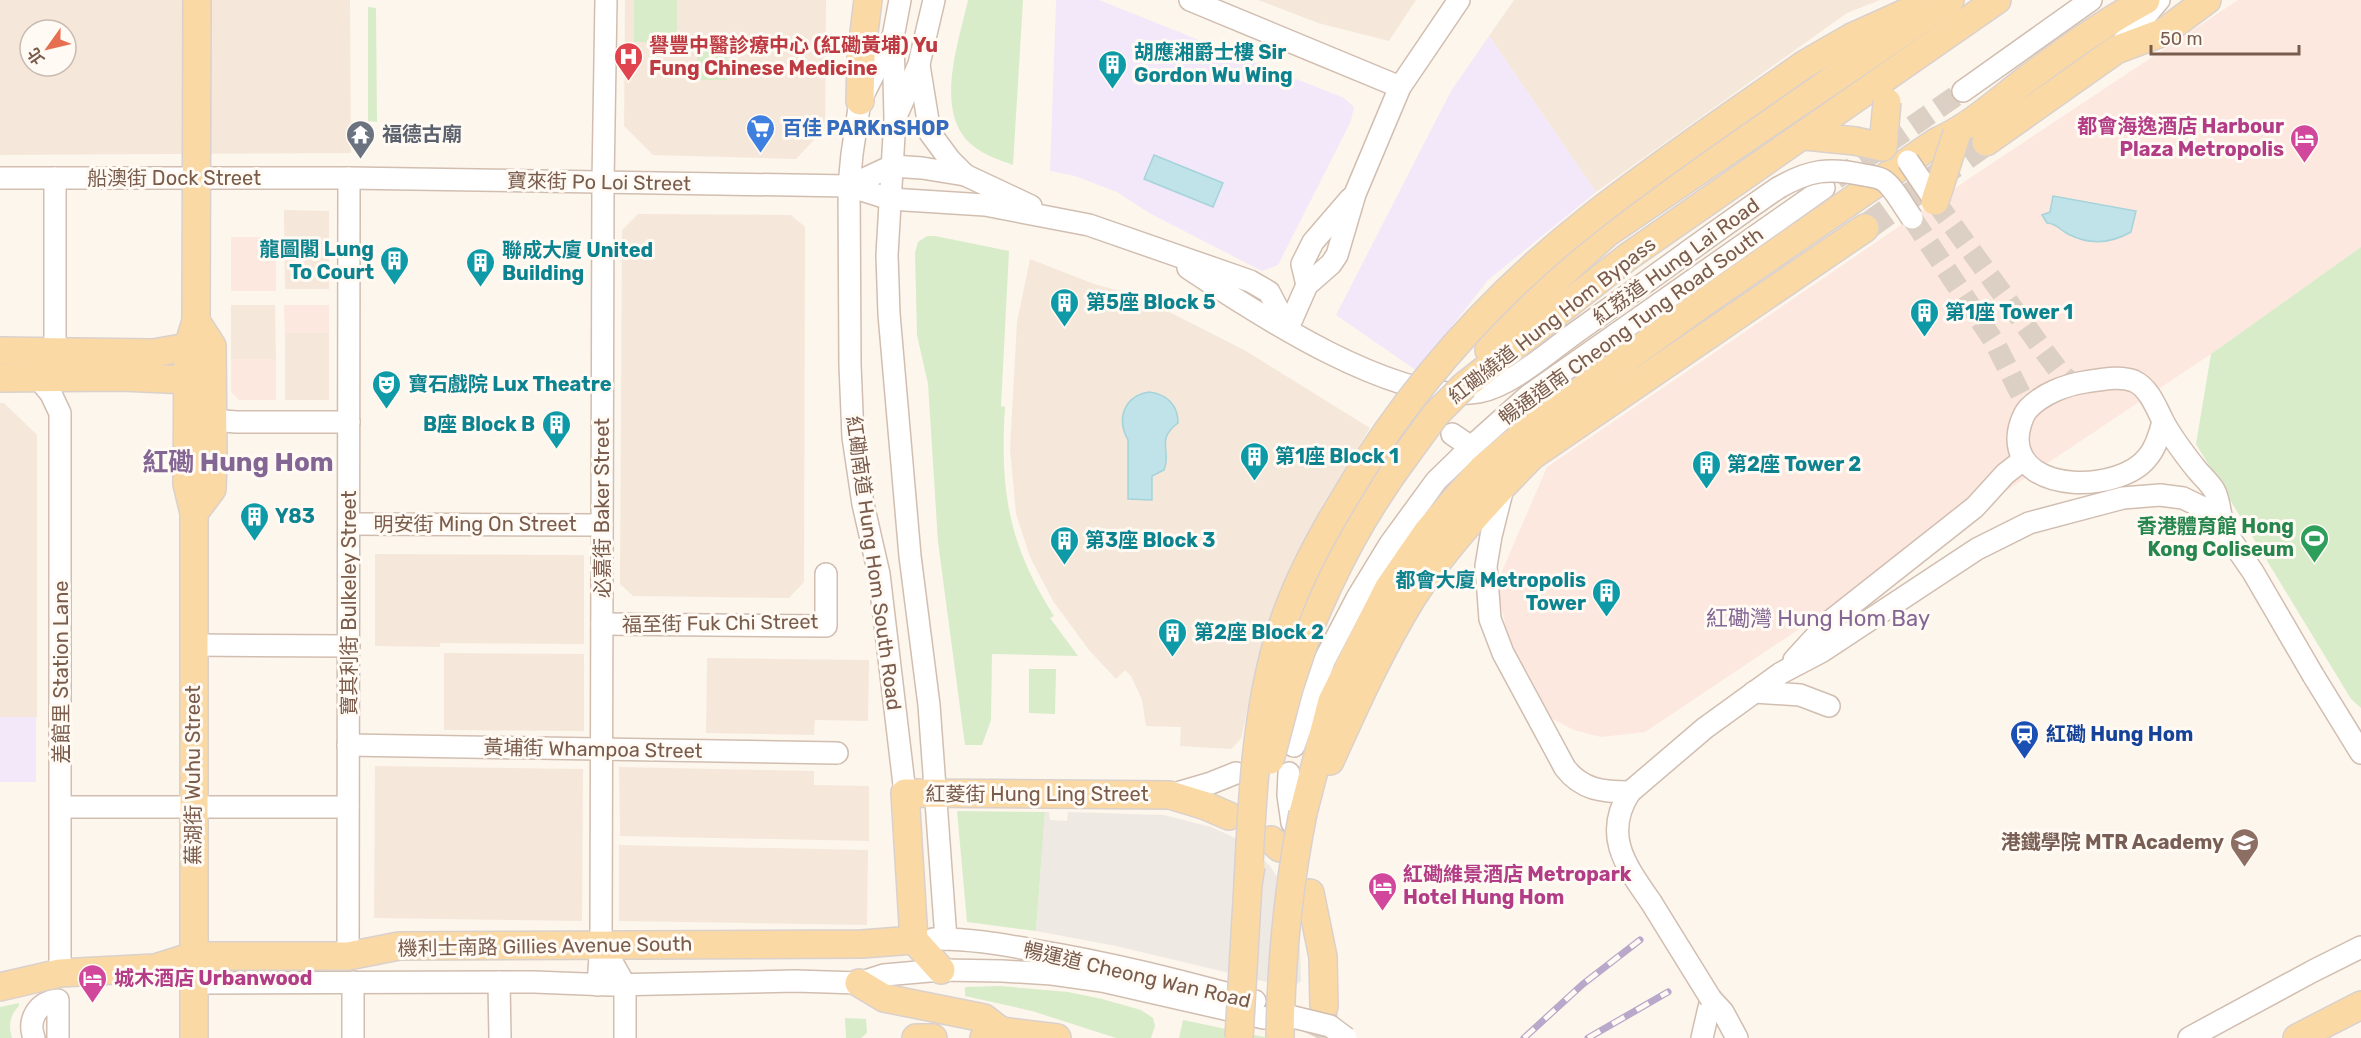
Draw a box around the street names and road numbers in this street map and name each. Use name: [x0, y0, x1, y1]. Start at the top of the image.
street label: 船澳街 Dock Street: [87, 166, 261, 190]
street label: 寶來街 Po Loi Street: [507, 168, 691, 196]
street label: 紅荔道 Hung Lai Road: [1588, 193, 1764, 329]
street label: 暢通道南 Cheong Tung Road South: [1494, 222, 1768, 430]
street label: 紅磡繞道 Hung Hom Bypass: [1444, 232, 1660, 408]
street label: 紅磡南道 Hung Hom South Road: [841, 414, 907, 712]
street label: 必嘉街 Baker Street: [590, 418, 614, 598]
street label: 寶其利街 Bulkeley Street: [337, 490, 361, 716]
street label: 明安街 Ming On Street: [374, 512, 577, 536]
street label: 差館里 Station Lane: [49, 581, 73, 763]
street label: 福至街 Fuk Chi Street: [622, 609, 819, 637]
street label: 蕪湖街 Wuhu Street: [181, 685, 205, 865]
street label: 黃埔街 Whampoa Street: [483, 735, 703, 763]
street label: 紅菱街 Hung Ling Street: [925, 782, 1149, 806]
street label: 機利士南路 Gillies Avenue South: [398, 931, 692, 961]
street label: 暢運道 Cheong Wan Road: [1021, 937, 1253, 1013]

